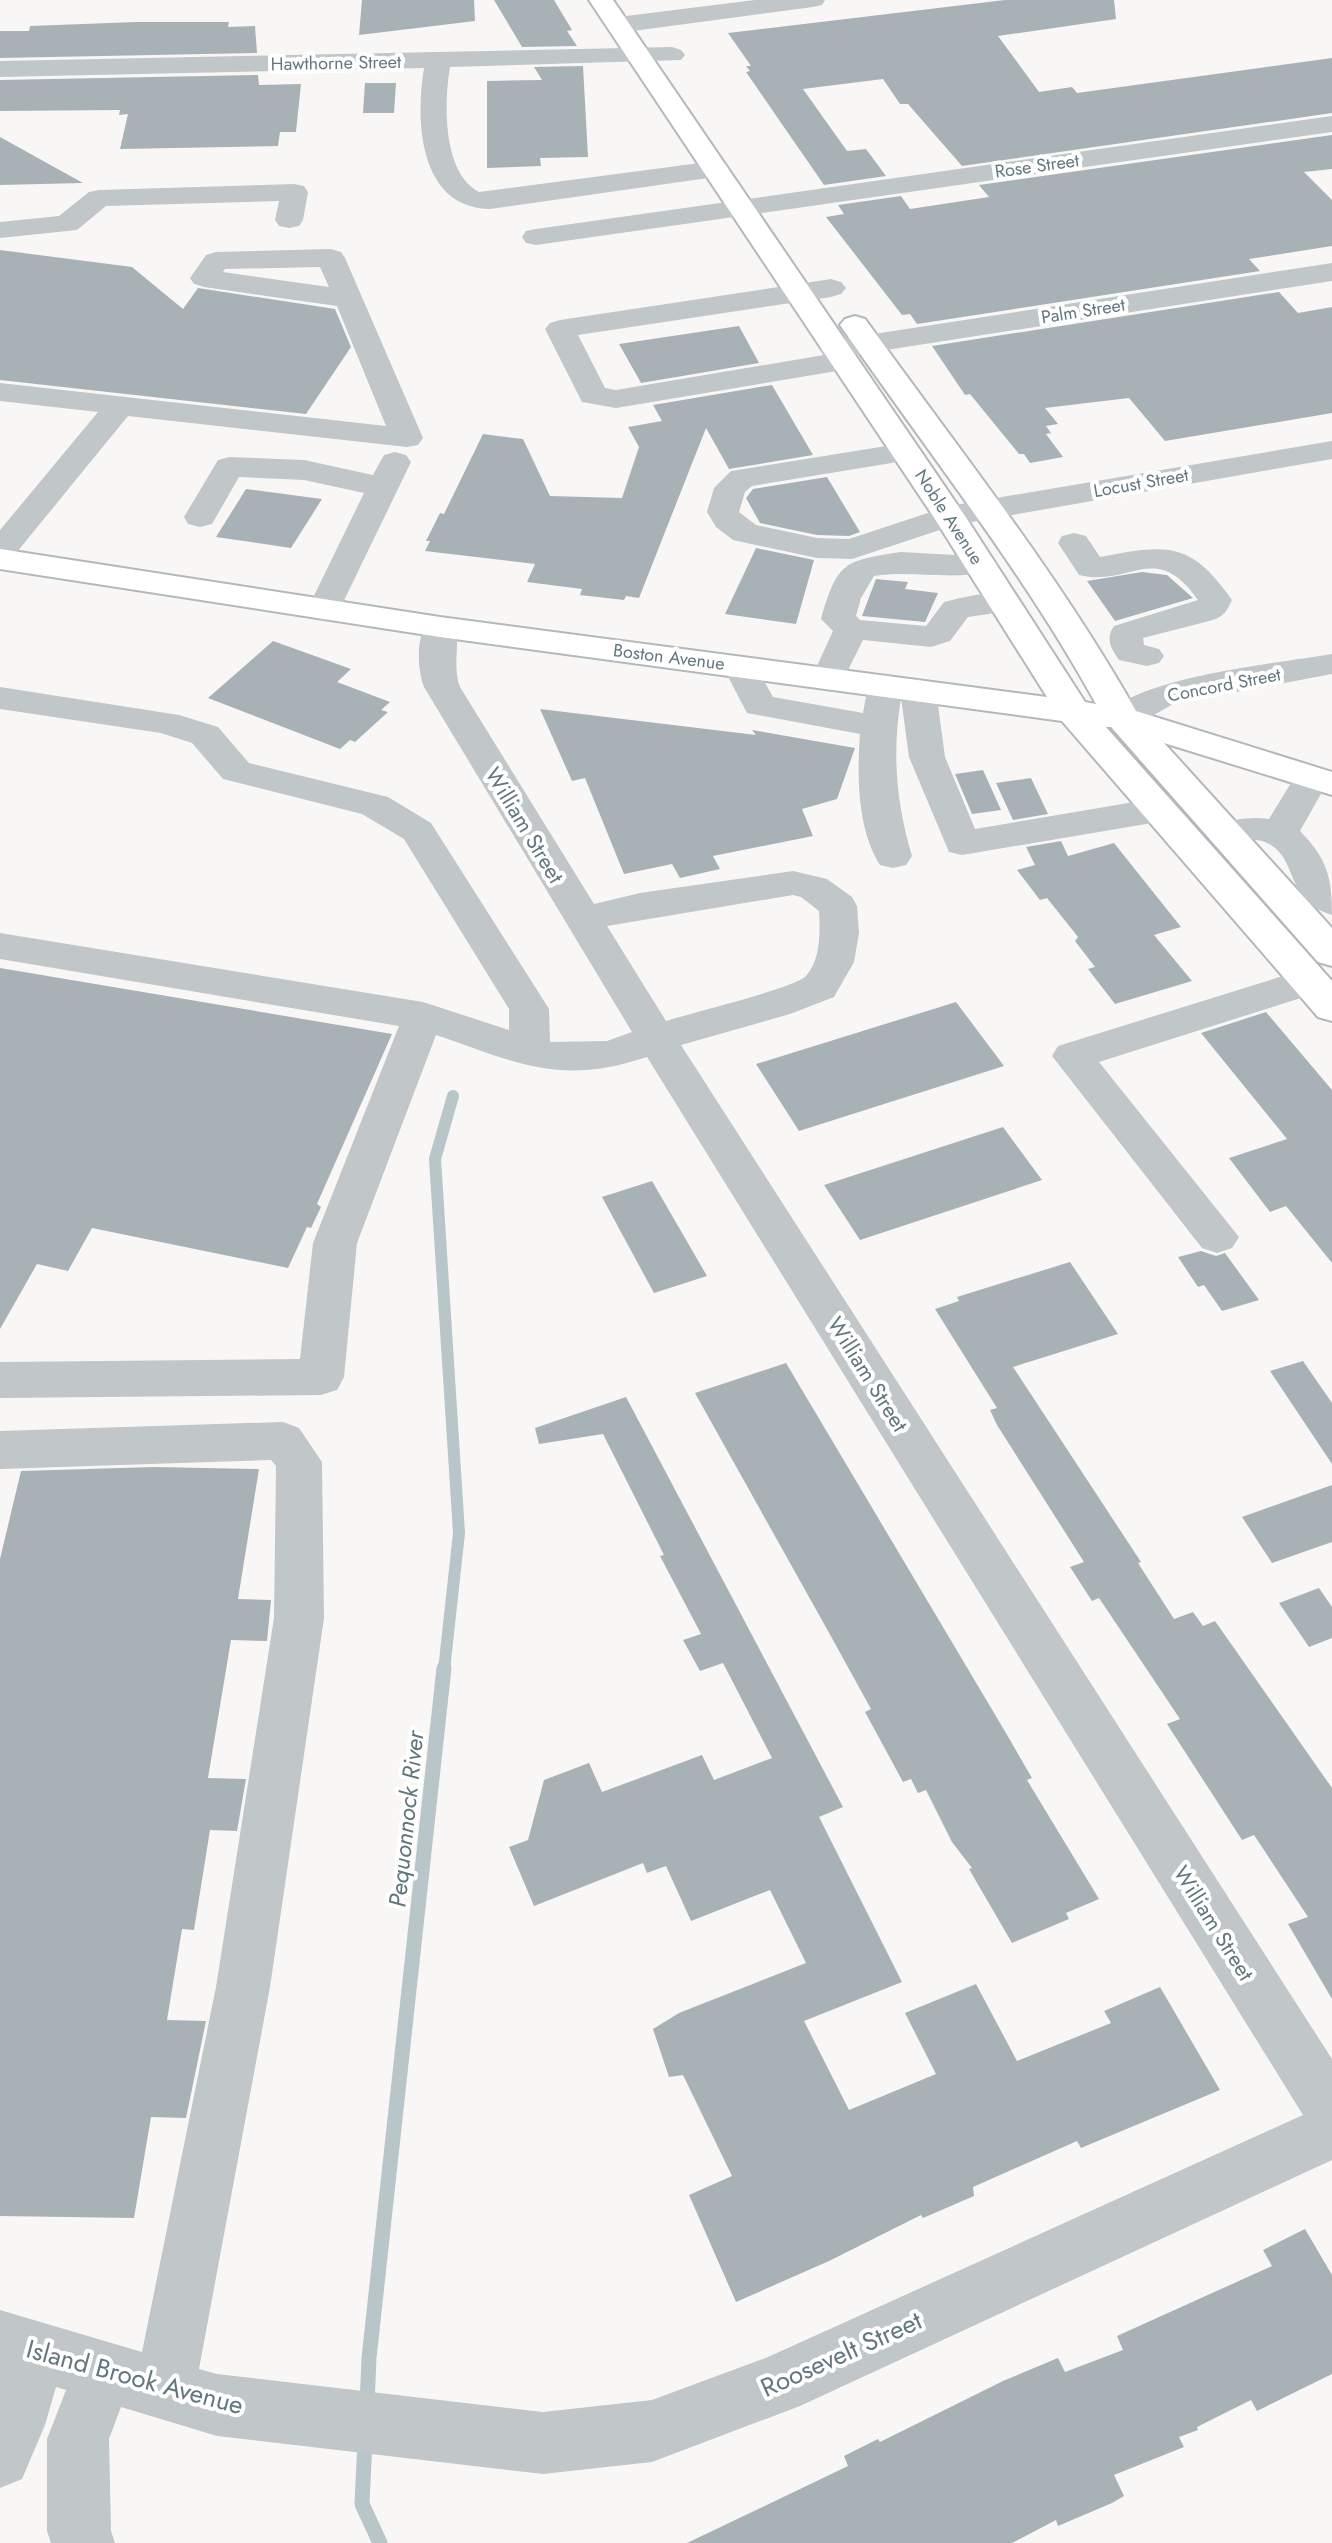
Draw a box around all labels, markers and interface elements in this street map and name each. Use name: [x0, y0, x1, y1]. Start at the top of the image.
street label: Hawthorne Street: [271, 49, 402, 77]
street label: Rose Street: [993, 147, 1081, 185]
street label: Palm Street: [1039, 291, 1127, 330]
street label: Locust Street: [1092, 462, 1191, 504]
street label: Noble Avenue: [908, 464, 990, 570]
street label: Boston Avenue: [612, 637, 726, 677]
street label: Concord Street: [1165, 661, 1284, 709]
street label: William Street: [478, 761, 573, 890]
street label: William Street: [820, 1310, 916, 1438]
water label: Pequonnock River: [379, 1727, 433, 1909]
street label: William Street: [1166, 1859, 1262, 1987]
street label: Roosevelt Street: [754, 2301, 928, 2407]
street label: Island Brook Avenue: [22, 2330, 248, 2424]

